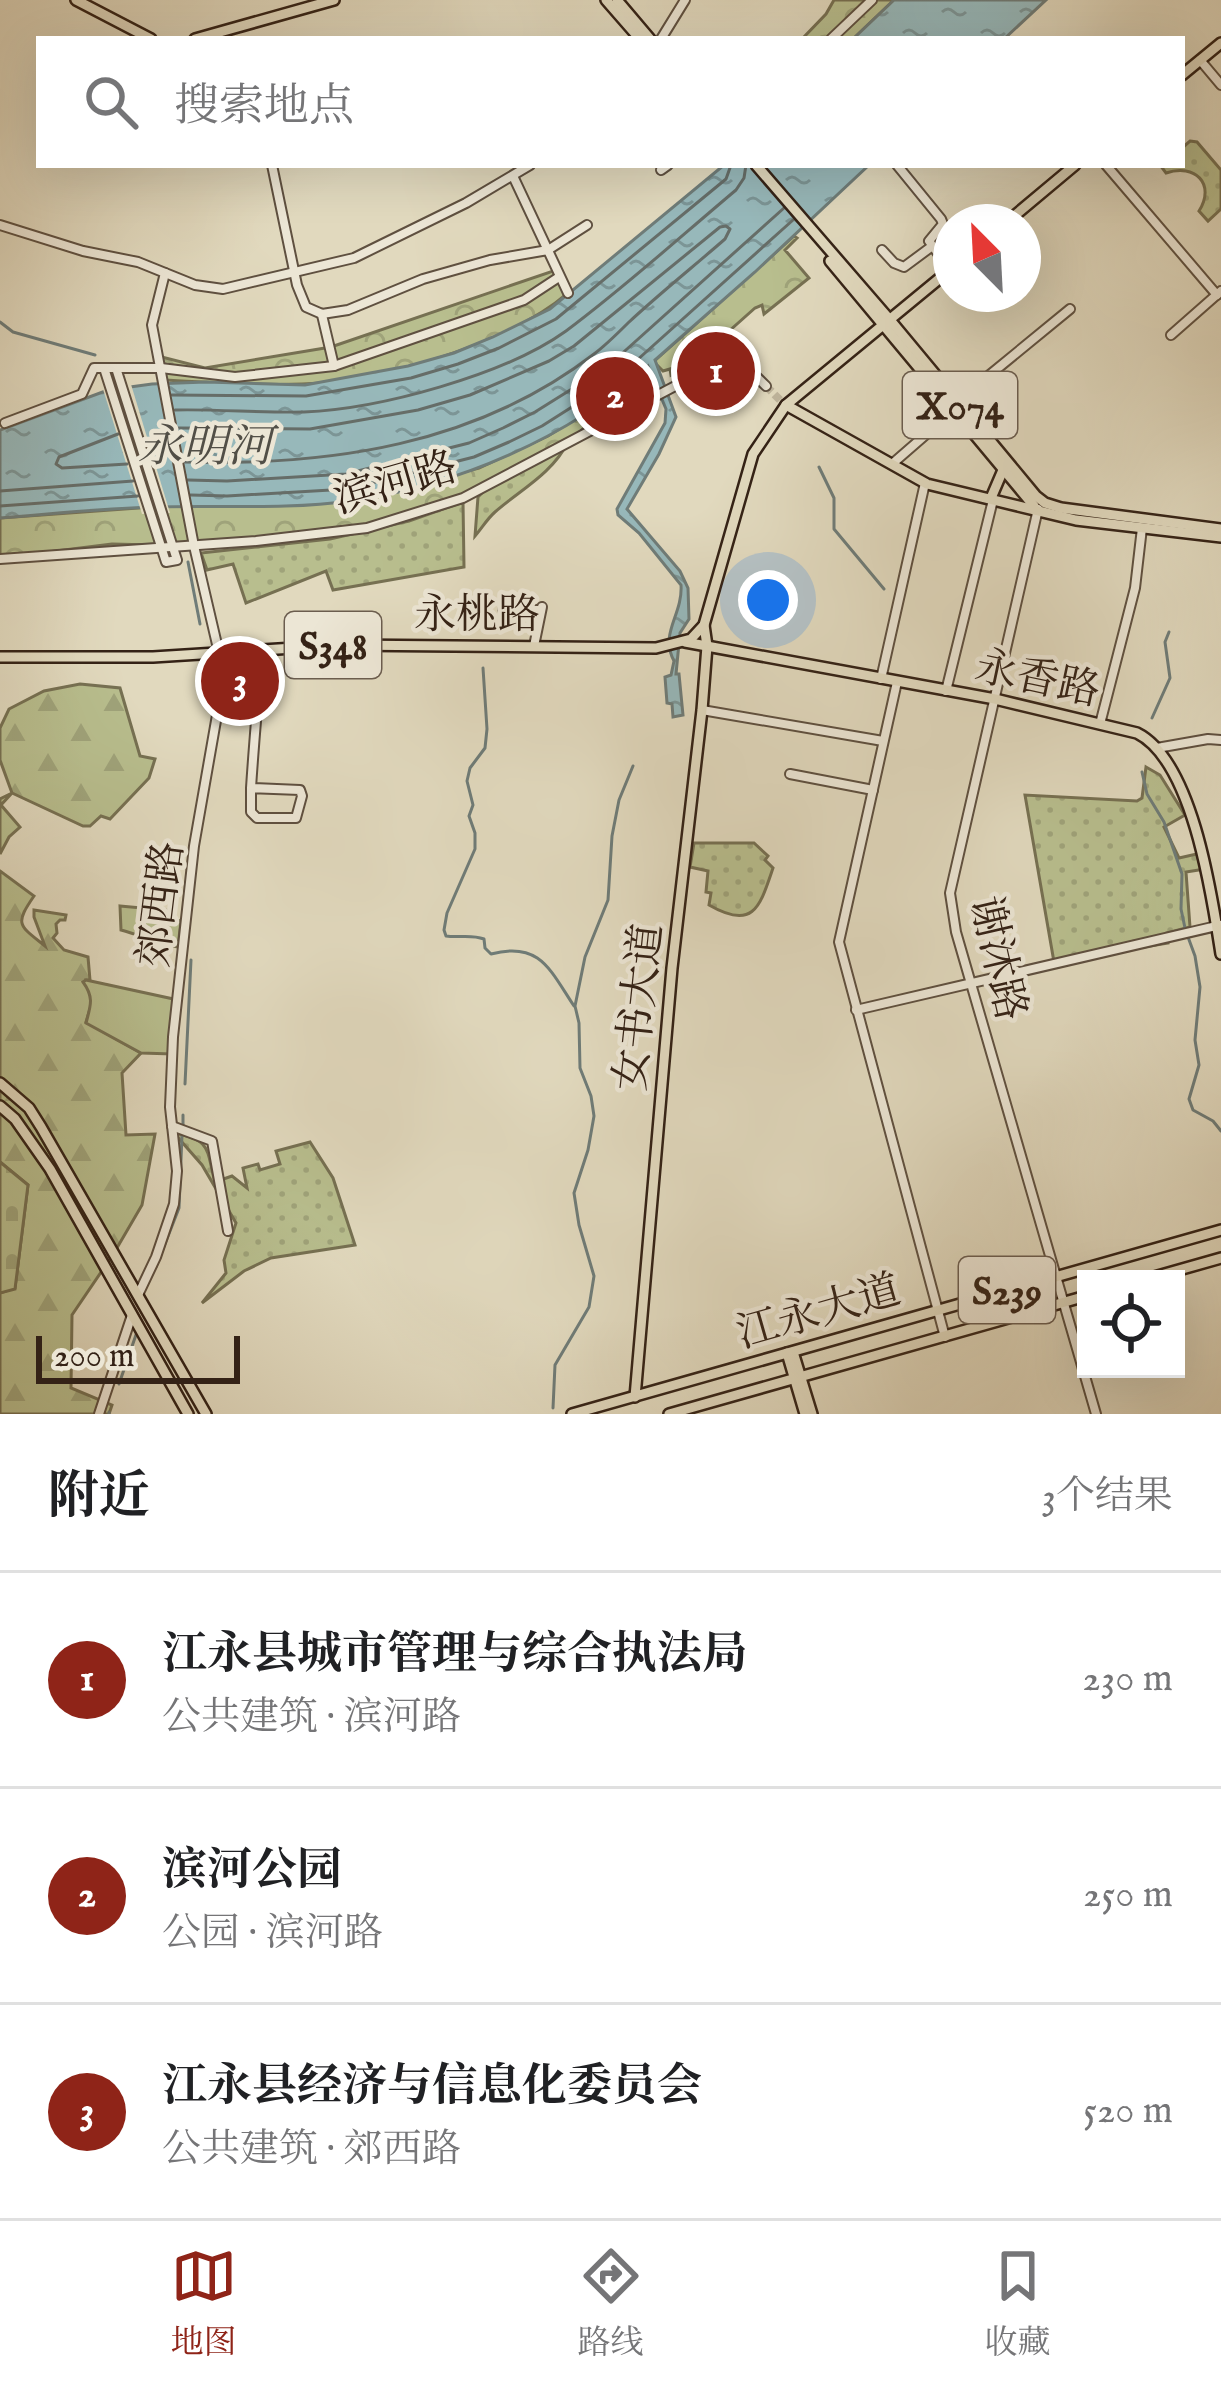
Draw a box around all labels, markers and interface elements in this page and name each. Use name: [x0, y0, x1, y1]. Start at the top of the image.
search box: [36, 36, 1185, 168]
icon: search: [78, 69, 144, 135]
text: 搜索地点: [174, 79, 354, 136]
north arrow: [933, 204, 1041, 312]
pin: 1: [677, 326, 755, 416]
pin: 2: [576, 351, 654, 441]
road number: X074: [903, 372, 1017, 438]
water label: 永明河: [137, 420, 279, 477]
street label: 滨河路: [328, 442, 464, 527]
your location: [738, 570, 798, 630]
street label: 永桃路: [414, 590, 540, 643]
road number: S348: [285, 612, 381, 678]
pin: 3: [201, 636, 279, 726]
street label: 永香路: [970, 641, 1104, 719]
street label: 郊西路: [128, 839, 196, 970]
street label: 谢沐路: [957, 891, 1037, 1026]
street label: 女书大道: [605, 921, 676, 1094]
road number: S239: [959, 1257, 1055, 1323]
street label: 江永大道: [731, 1265, 907, 1362]
map controls: [1077, 1270, 1185, 1378]
button: locate: [1077, 1270, 1185, 1378]
scale bar: [36, 1330, 240, 1383]
text: 200 m: [54, 1336, 135, 1378]
text: 附近: [48, 1466, 150, 1531]
text: 3个结果: [1041, 1473, 1173, 1522]
text: 江永县城市管理与综合执法局: [162, 1627, 747, 1684]
text: 1: [80, 1655, 94, 1704]
text: 230 m: [1082, 1655, 1173, 1704]
text: 公共建筑 · 滨河路: [162, 1694, 461, 1743]
text: 滨河公园: [162, 1843, 342, 1900]
text: 2: [78, 1871, 96, 1920]
text: 250 m: [1083, 1871, 1173, 1920]
text: 公园 · 滨河路: [162, 1910, 383, 1959]
text: 江永县经济与信息化委员会: [162, 2059, 702, 2116]
text: 3: [80, 2087, 94, 2136]
text: 520 m: [1083, 2087, 1173, 2136]
text: 公共建筑 · 郊西路: [162, 2126, 461, 2175]
tab: 地图: [171, 2243, 237, 2365]
tab: 路线: [578, 2243, 644, 2365]
tab: 收藏: [985, 2243, 1051, 2365]

